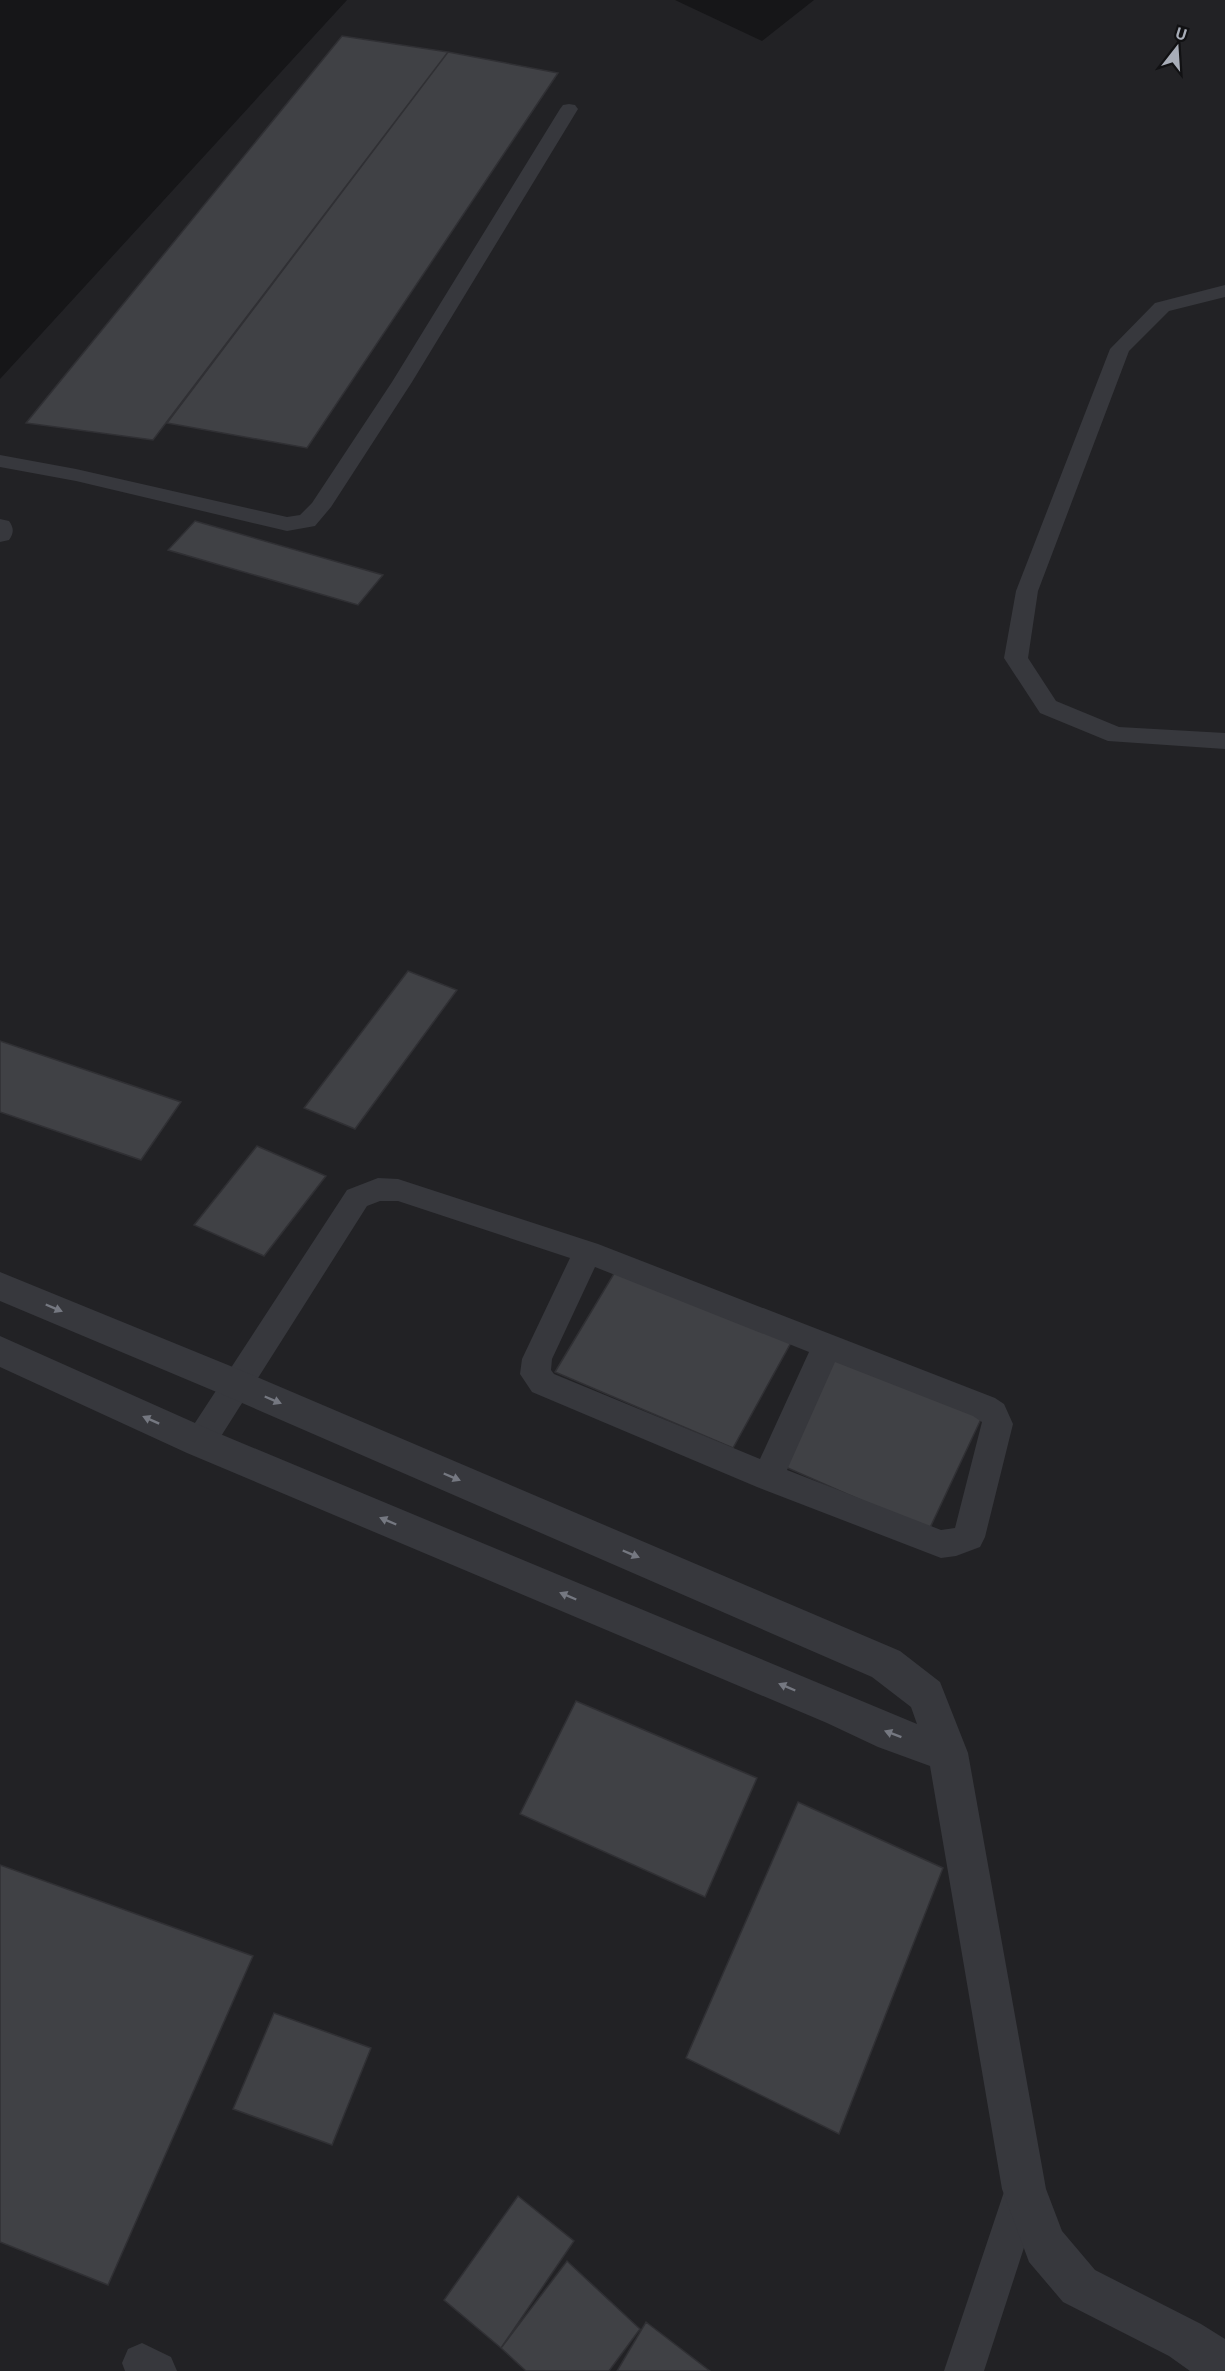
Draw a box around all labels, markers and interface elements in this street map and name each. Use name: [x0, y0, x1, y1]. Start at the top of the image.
north arrow: [1147, 18, 1207, 78]
text: U: [1173, 24, 1189, 45]
one-way arrow: [45, 1304, 63, 1313]
one-way arrow: [264, 1395, 282, 1405]
one-way arrow: [141, 1415, 159, 1425]
one-way arrow: [443, 1472, 461, 1482]
one-way arrow: [379, 1516, 397, 1526]
one-way arrow: [622, 1549, 640, 1559]
one-way arrow: [559, 1591, 577, 1600]
one-way arrow: [778, 1682, 796, 1692]
one-way arrow: [884, 1729, 902, 1738]

